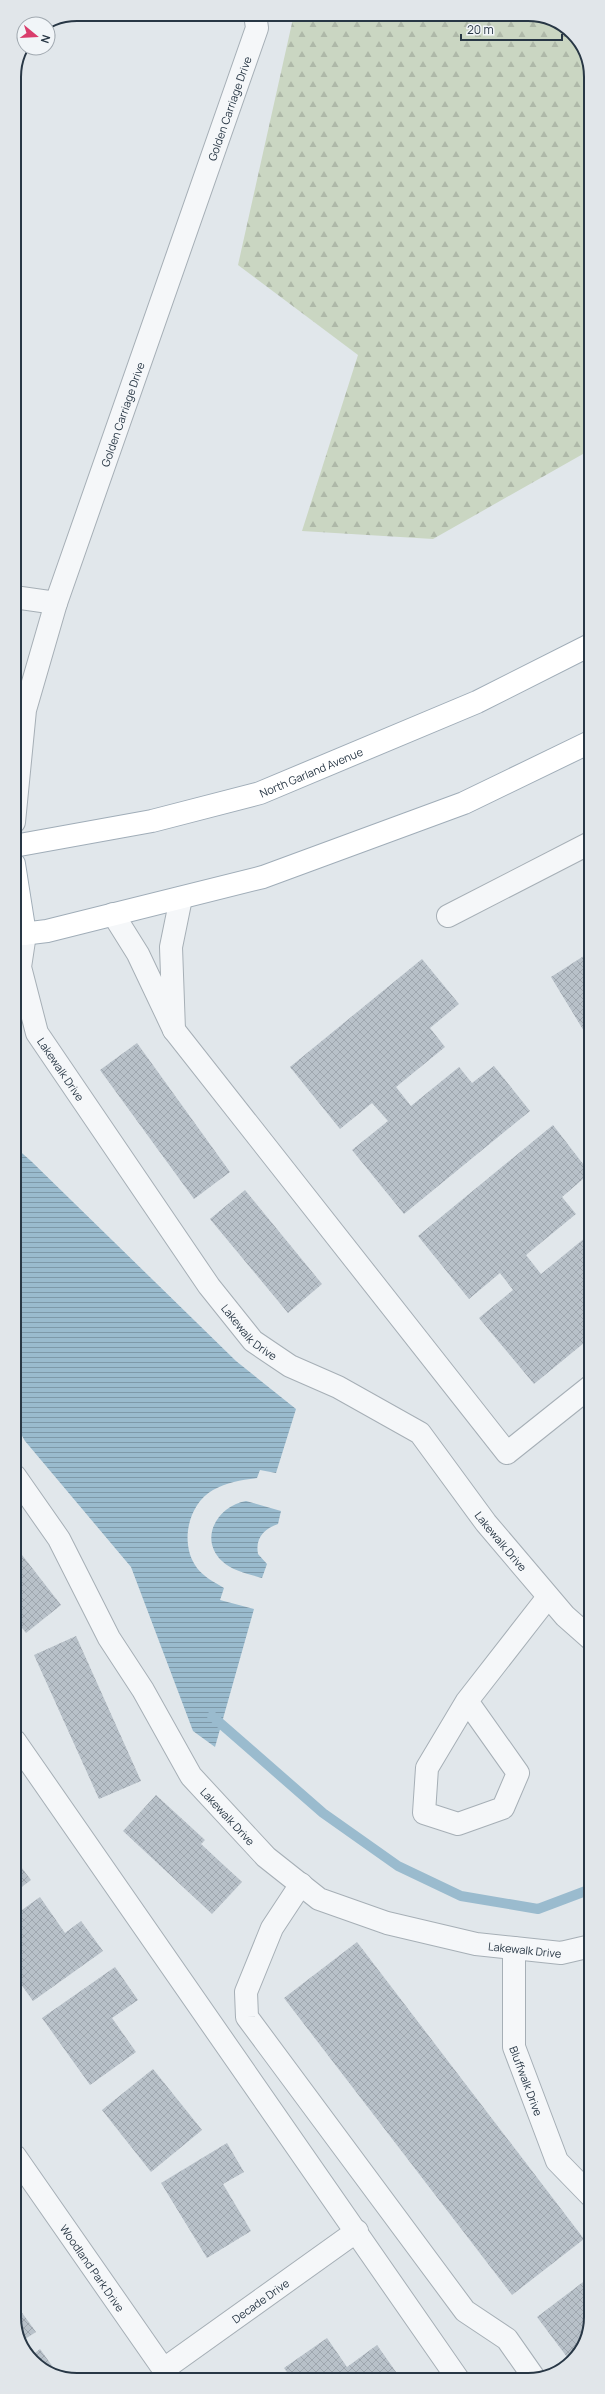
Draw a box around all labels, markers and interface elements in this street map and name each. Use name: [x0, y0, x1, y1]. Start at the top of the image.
north arrow: [16, 16, 56, 56]
scale bar: [461, 16, 562, 42]
text: 20 m: [467, 21, 494, 38]
text: N: [38, 33, 54, 45]
street label: Golden Carriage Drive: [204, 53, 254, 163]
street label: Golden Carriage Drive: [97, 359, 147, 469]
street label: North Garland Avenue: [257, 743, 365, 800]
street label: Lakewalk Drive: [35, 1034, 89, 1104]
street label: Lakewalk Drive: [219, 1301, 281, 1363]
street label: Lakewalk Drive: [472, 1508, 531, 1574]
street label: Lakewalk Drive: [198, 1784, 259, 1849]
street label: Lakewalk Drive: [487, 1938, 563, 1961]
street label: Bluffwalk Drive: [507, 2044, 547, 2118]
street label: Woodland Park Drive: [57, 2221, 129, 2315]
street label: Decade Drive: [228, 2274, 292, 2326]

